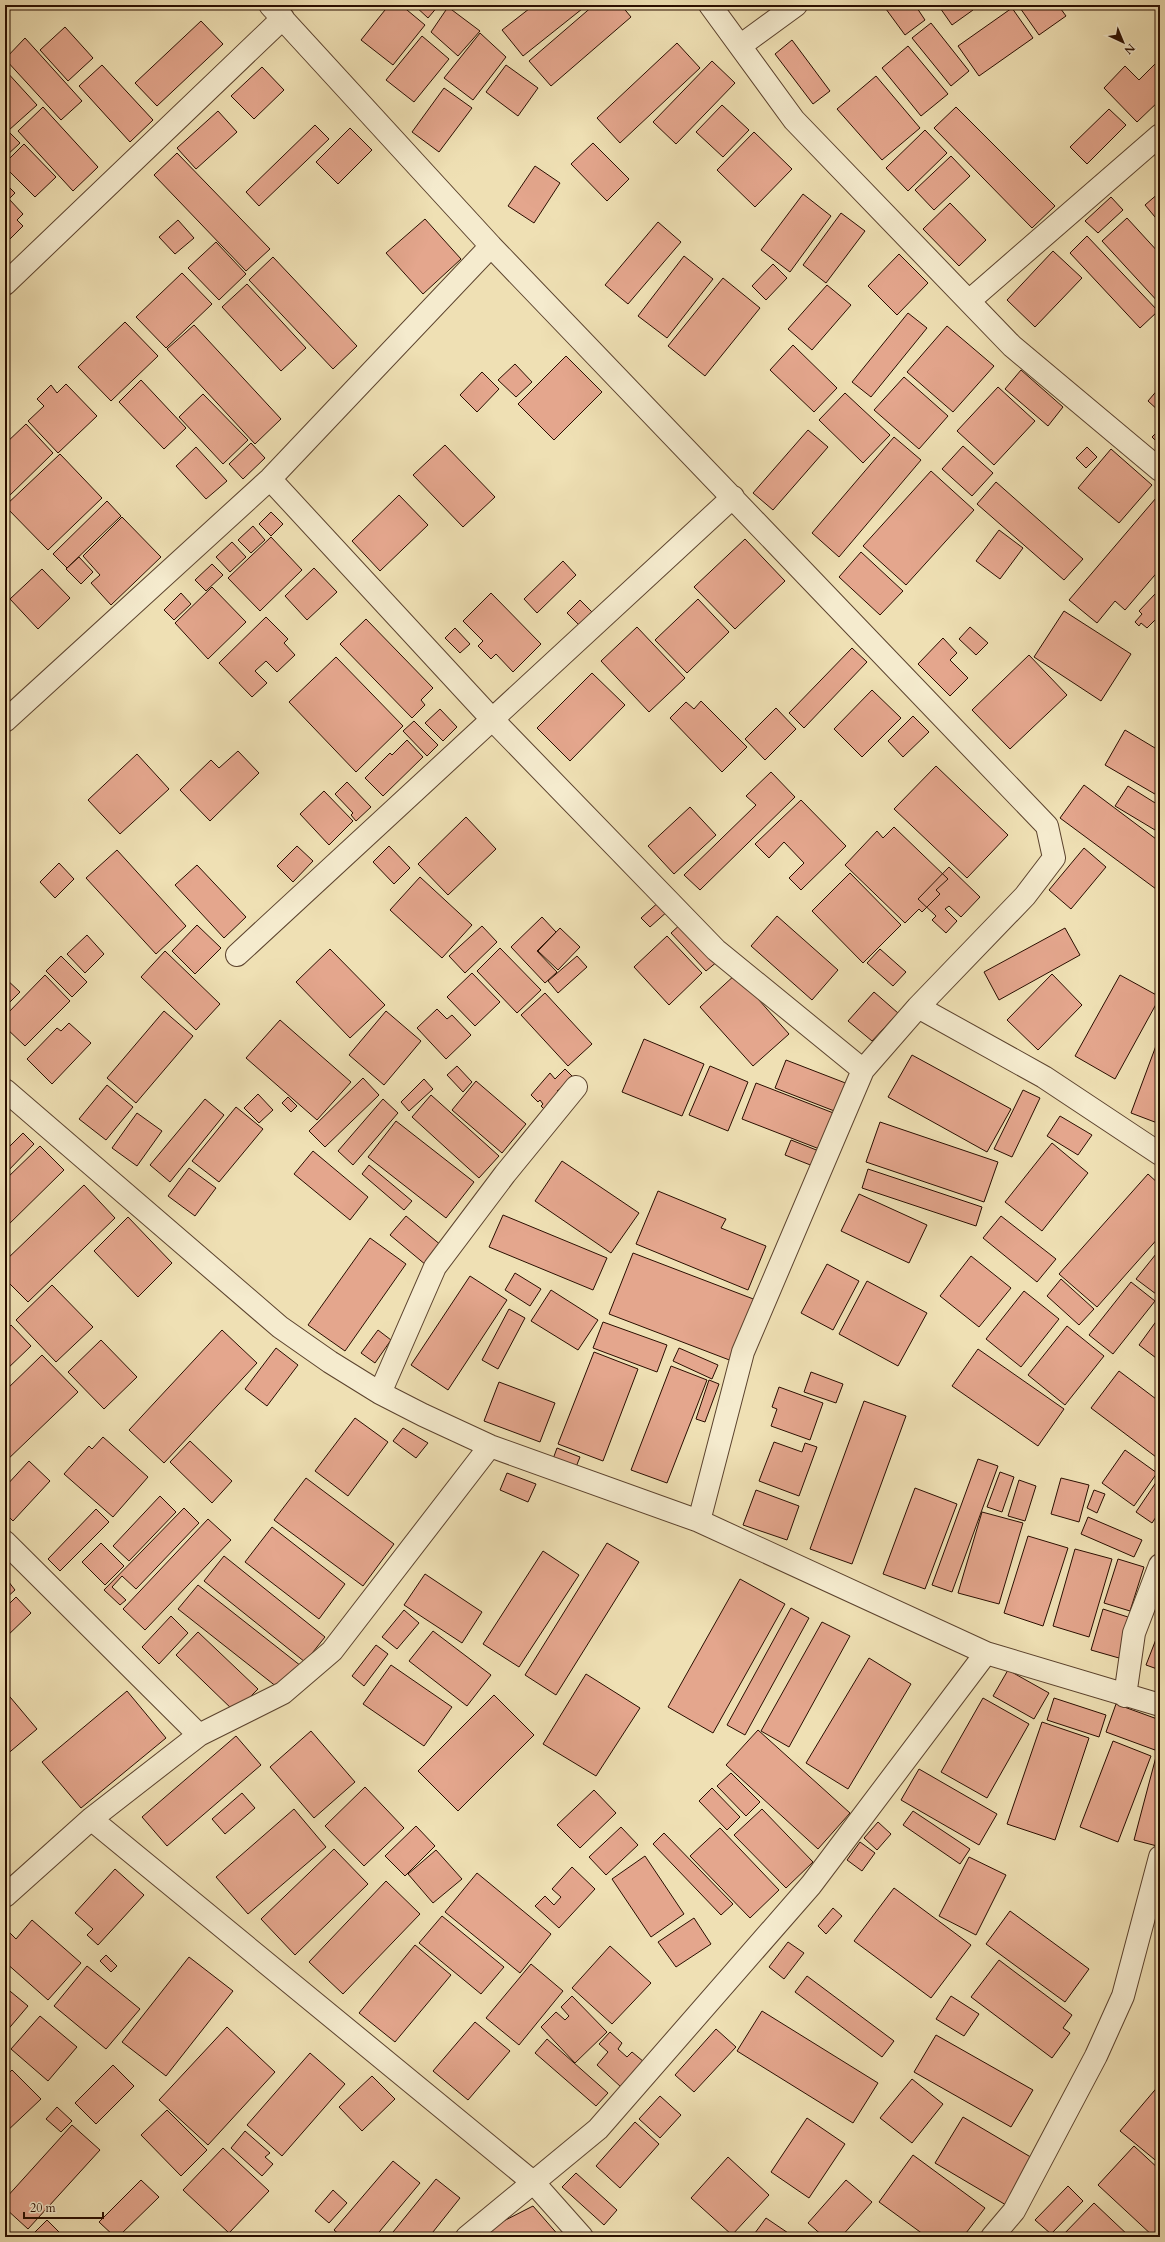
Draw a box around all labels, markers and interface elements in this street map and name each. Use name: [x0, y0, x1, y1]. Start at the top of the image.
north arrow: [1103, 22, 1143, 62]
text: N: [1121, 40, 1138, 58]
scale bar: [24, 2194, 103, 2220]
text: 20 m: [30, 2200, 57, 2216]

